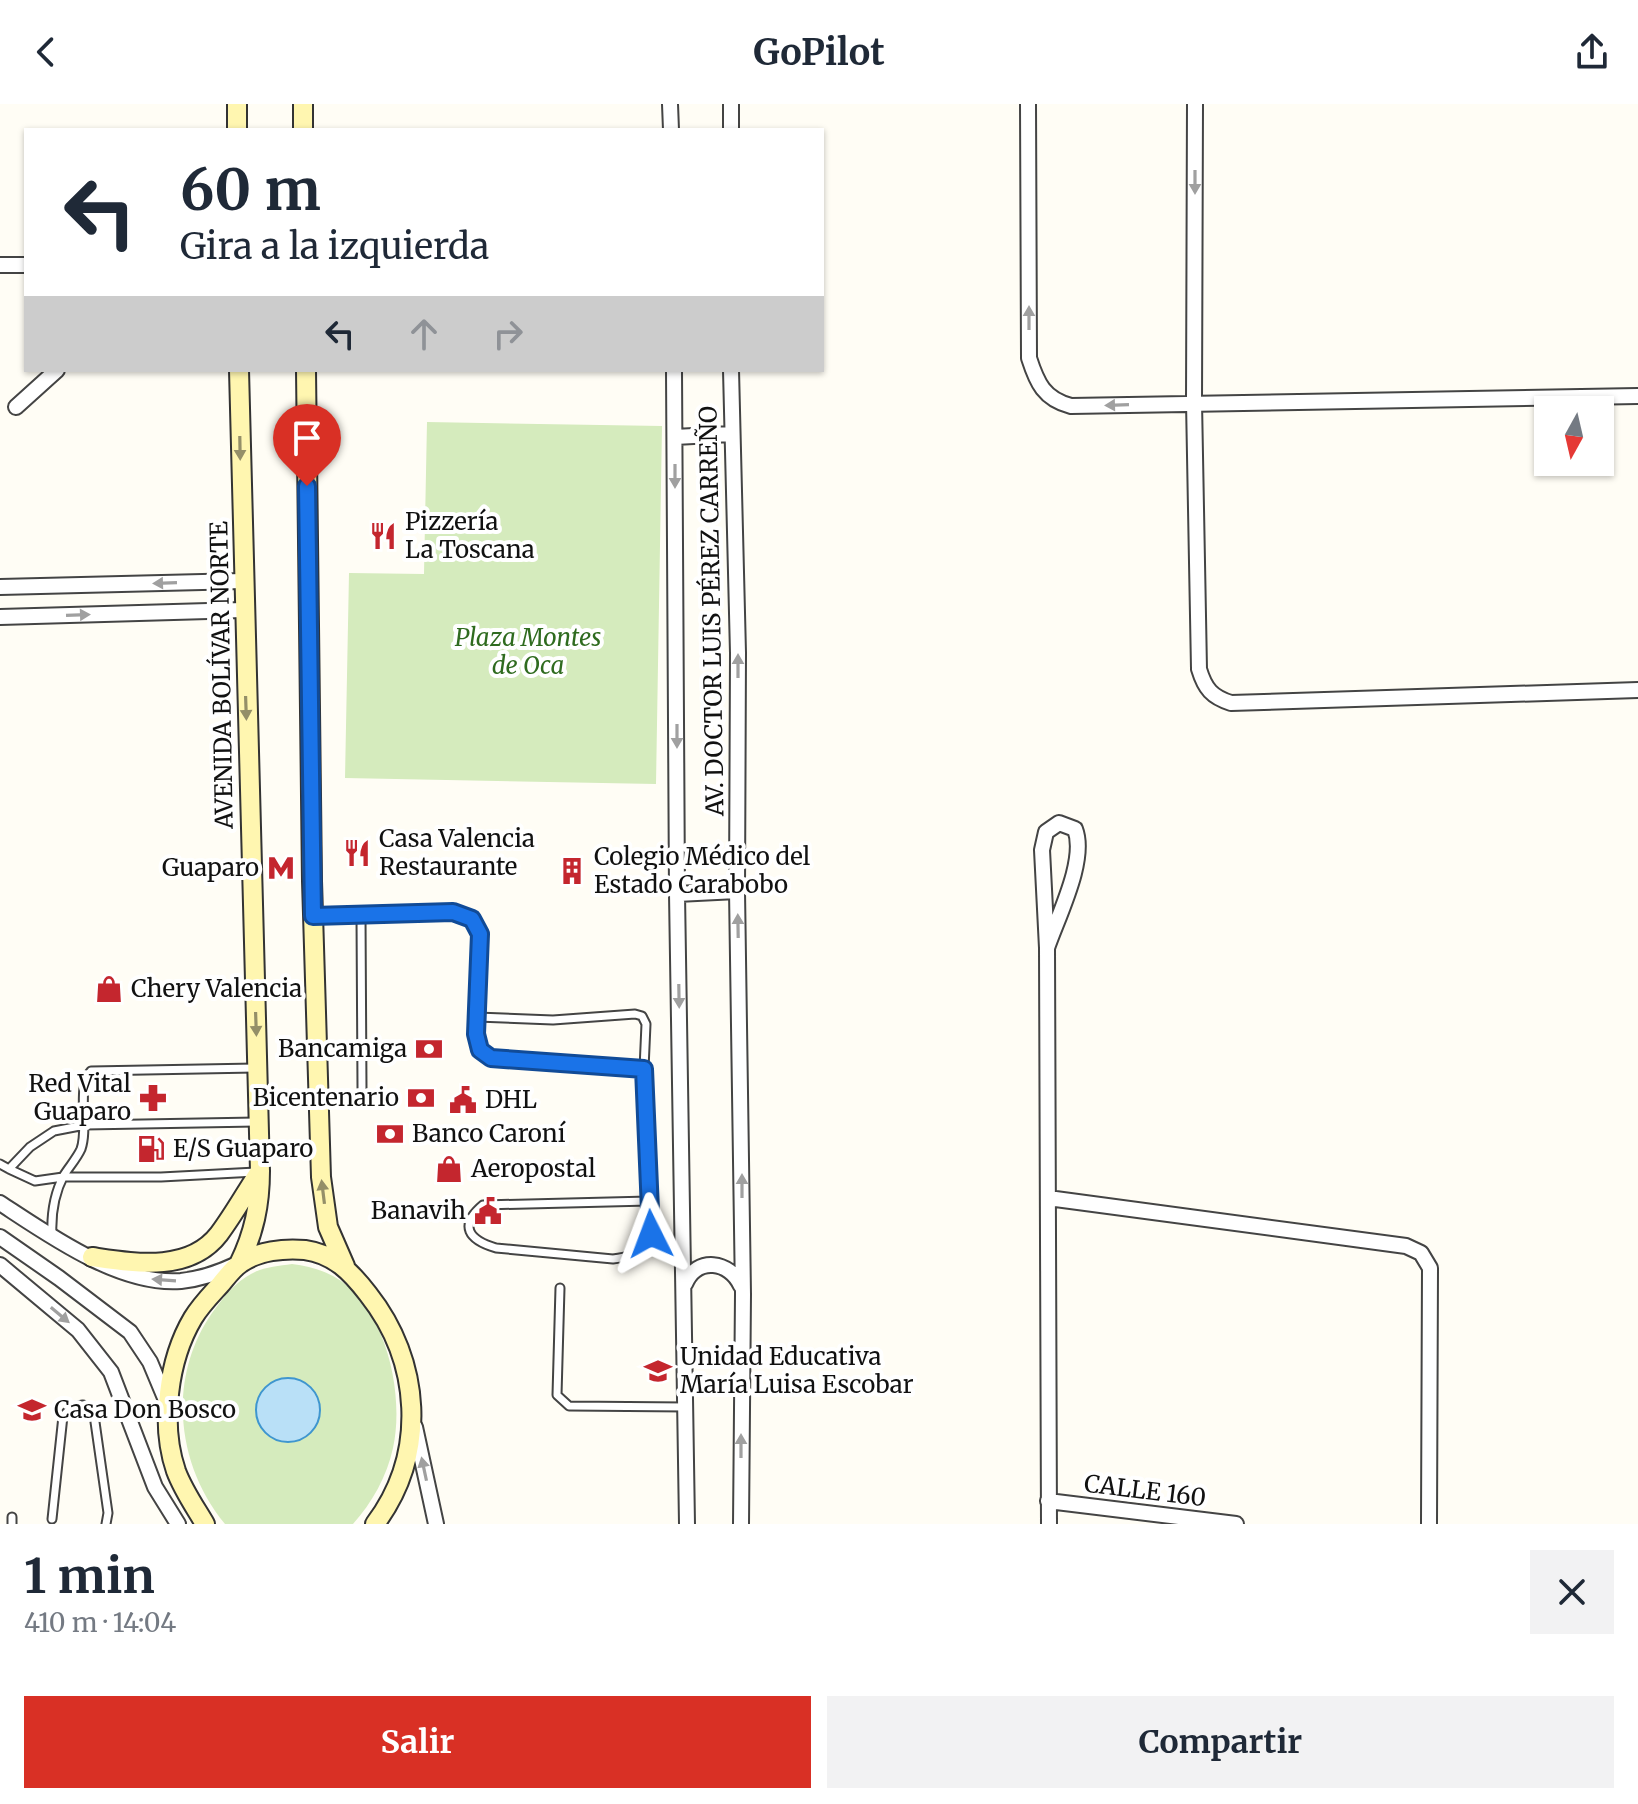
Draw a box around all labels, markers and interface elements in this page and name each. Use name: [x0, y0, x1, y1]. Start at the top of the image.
icon: back: [24, 30, 68, 74]
text: GoPilot: [753, 30, 885, 75]
icon: share: [1570, 30, 1614, 74]
text: 60 m: [180, 155, 321, 225]
icon: left: [48, 160, 152, 264]
one-way arrow: [1189, 170, 1201, 195]
text: Gira a la izquierda: [180, 224, 489, 269]
one-way arrow: [1023, 305, 1035, 330]
icon: left: [318, 312, 362, 356]
icon: ahead: [402, 312, 446, 356]
icon: right: [486, 312, 530, 356]
north arrow: [1534, 396, 1614, 476]
map controls: [1534, 396, 1614, 476]
one-way arrow: [1104, 398, 1129, 411]
pin: [273, 404, 341, 486]
street label: AV. DOCTOR LUIS PÉREZ CARREÑO: [691, 406, 731, 817]
icon: arrive: [285, 416, 329, 460]
one-way arrow: [234, 436, 247, 461]
one-way arrow: [669, 464, 681, 489]
place label: Pizzería La Toscana: [405, 506, 535, 565]
street label: AVENIDA BOLÍVAR NORTE: [202, 520, 240, 830]
restaurant icon: Pizzería La Toscana: [368, 521, 398, 551]
one-way arrow: [152, 576, 177, 589]
one-way arrow: [66, 608, 91, 621]
park label: Plaza Montes de Oca: [455, 622, 601, 681]
one-way arrow: [732, 653, 744, 678]
one-way arrow: [240, 696, 253, 721]
one-way arrow: [670, 724, 683, 749]
place label: Casa Valencia Restaurante: [379, 823, 535, 882]
restaurant icon: Casa Valencia Restaurante: [342, 838, 372, 868]
place label: Colegio Médico del Estado Carabobo: [594, 841, 810, 900]
place label: Guaparo: [162, 852, 259, 883]
metro station icon: Guaparo: [266, 853, 296, 883]
building icon: Colegio Médico del Estado Carabobo: [557, 856, 587, 886]
one-way arrow: [732, 913, 744, 938]
place label: Chery Valencia: [131, 973, 302, 1004]
shop icon: Chery Valencia: [94, 974, 124, 1004]
one-way arrow: [673, 984, 685, 1009]
one-way arrow: [249, 1012, 262, 1037]
place label: Bancamiga: [278, 1033, 407, 1064]
bank icon: Bancamiga: [414, 1034, 444, 1064]
place label: Red Vital Guaparo: [28, 1068, 131, 1127]
place label: Bicentenario: [253, 1082, 399, 1113]
pharmacy icon: Red Vital Guaparo: [138, 1083, 168, 1113]
bank icon: Bicentenario: [406, 1083, 436, 1113]
place label: DHL: [485, 1084, 537, 1115]
public building icon: DHL: [448, 1085, 478, 1115]
place label: Banco Caroní: [412, 1118, 567, 1149]
bank icon: Banco Caroní: [375, 1119, 405, 1149]
place label: E/S Guaparo: [173, 1133, 313, 1164]
fuel station icon: E/S Guaparo: [136, 1134, 166, 1164]
place label: Aeropostal: [470, 1153, 596, 1184]
shop icon: Aeropostal: [434, 1154, 464, 1184]
one-way arrow: [735, 1173, 748, 1198]
one-way arrow: [316, 1179, 329, 1204]
position arrow: [609, 1192, 693, 1276]
place label: Banavih: [371, 1195, 466, 1226]
public building icon: Banavih: [473, 1196, 503, 1226]
one-way arrow: [151, 1273, 176, 1286]
one-way arrow: [50, 1306, 70, 1323]
place label: Unidad Educativa María Luisa Escobar: [680, 1341, 914, 1400]
school or university icon: Unidad Educativa María Luisa Escobar: [643, 1356, 673, 1386]
place label: Casa Don Bosco: [54, 1394, 236, 1425]
school or university icon: Casa Don Bosco: [17, 1395, 47, 1425]
one-way arrow: [735, 1433, 747, 1458]
one-way arrow: [417, 1456, 430, 1481]
street label: CALLE 160: [1082, 1468, 1208, 1513]
text: 1 min: [24, 1546, 155, 1606]
button: close: [1530, 1550, 1614, 1634]
text: 410 m · 14:04: [24, 1606, 176, 1639]
button: Salir: [24, 1696, 811, 1788]
button: Compartir: [827, 1696, 1614, 1788]

